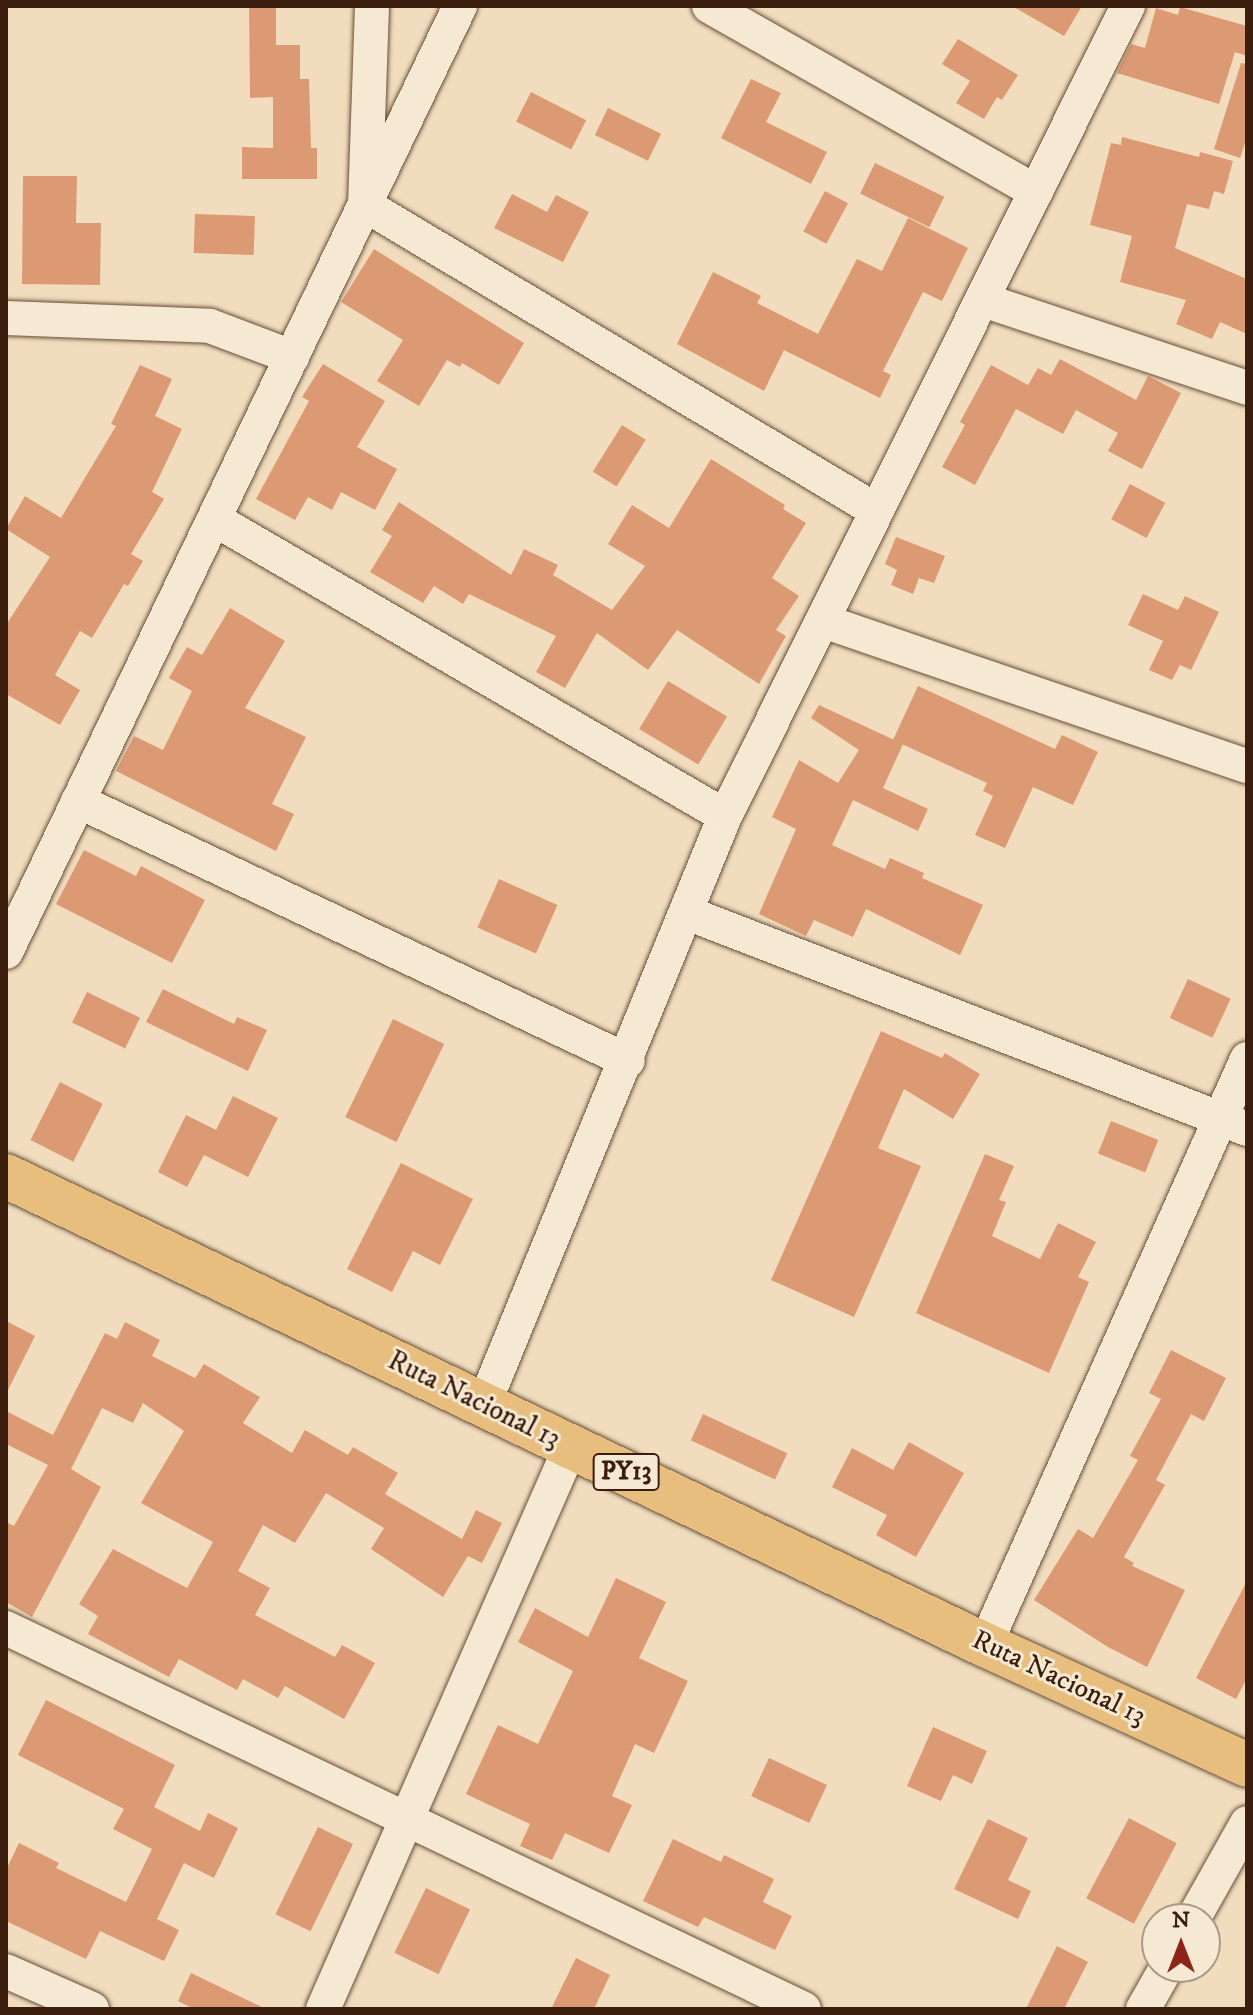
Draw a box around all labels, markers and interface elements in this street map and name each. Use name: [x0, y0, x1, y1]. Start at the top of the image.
street label: Ruta Nacional 13: [382, 1344, 566, 1456]
road number: PY13: [592, 1450, 660, 1494]
street label: Ruta Nacional 13: [967, 1623, 1151, 1733]
north arrow: [1141, 1903, 1221, 1983]
text: N: [1172, 1907, 1190, 1934]

